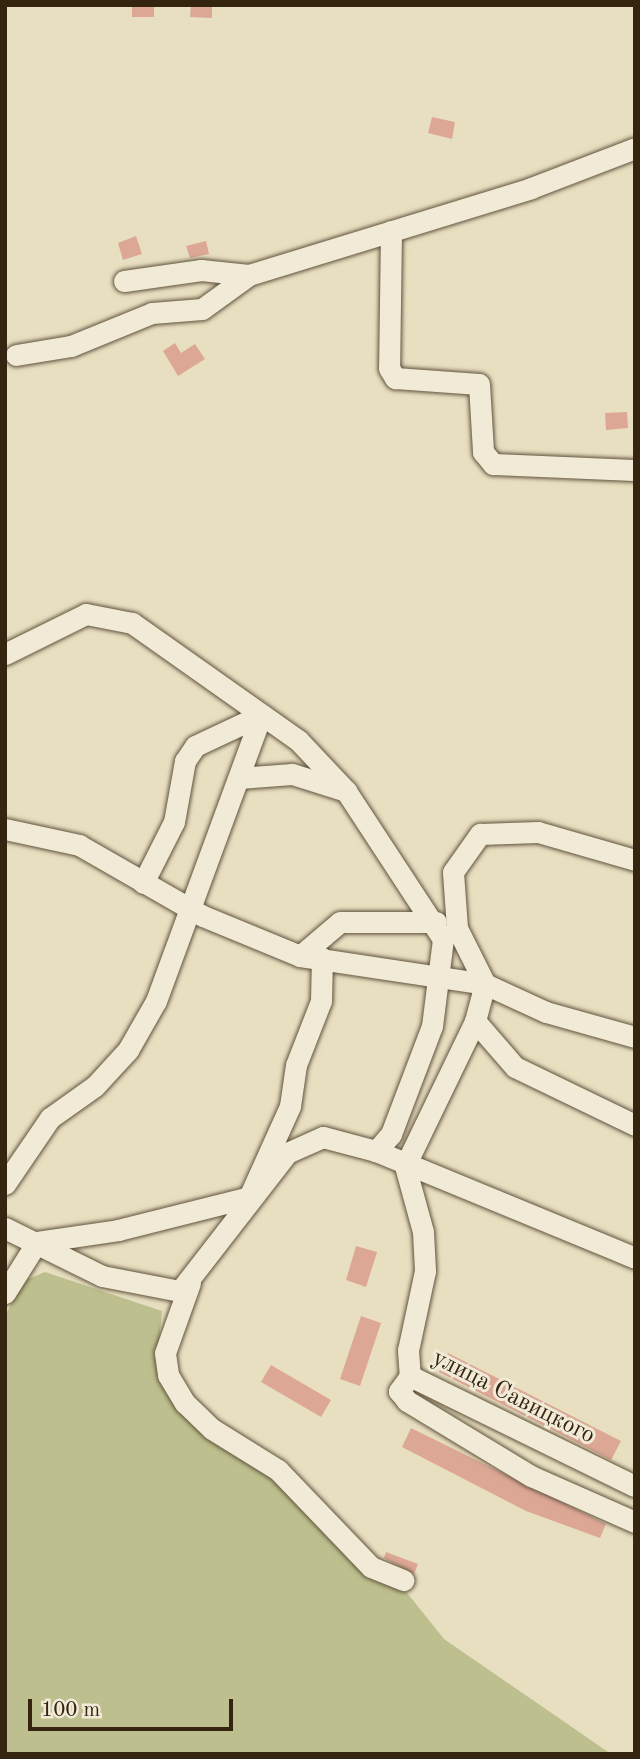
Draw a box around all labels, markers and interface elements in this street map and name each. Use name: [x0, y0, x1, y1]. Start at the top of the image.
street label: улица Савицкого: [427, 1345, 599, 1451]
scale bar: [32, 1686, 236, 1730]
text: 100 m: [41, 1700, 100, 1721]

